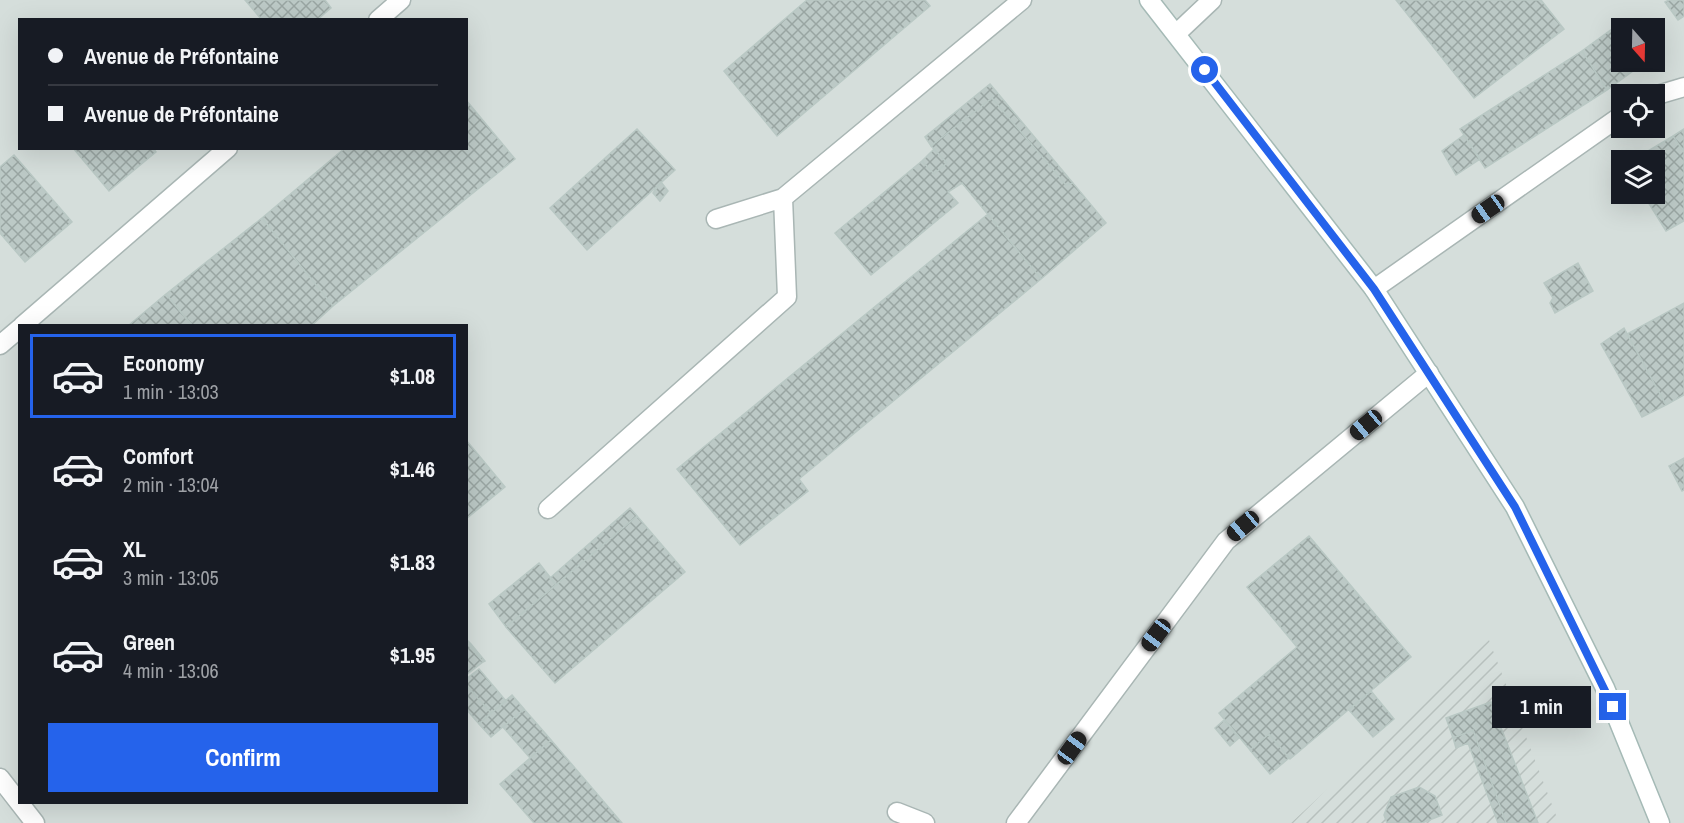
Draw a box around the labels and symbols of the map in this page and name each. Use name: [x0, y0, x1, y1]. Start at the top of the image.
north arrow: [1611, 18, 1665, 72]
route start: [1191, 56, 1218, 83]
car: [1468, 191, 1508, 227]
car: [1346, 407, 1386, 443]
car: [1223, 508, 1263, 544]
car: [1138, 615, 1174, 655]
callout: 1 min: [1493, 686, 1592, 728]
route end: [1599, 693, 1626, 720]
car: [1054, 728, 1090, 768]

